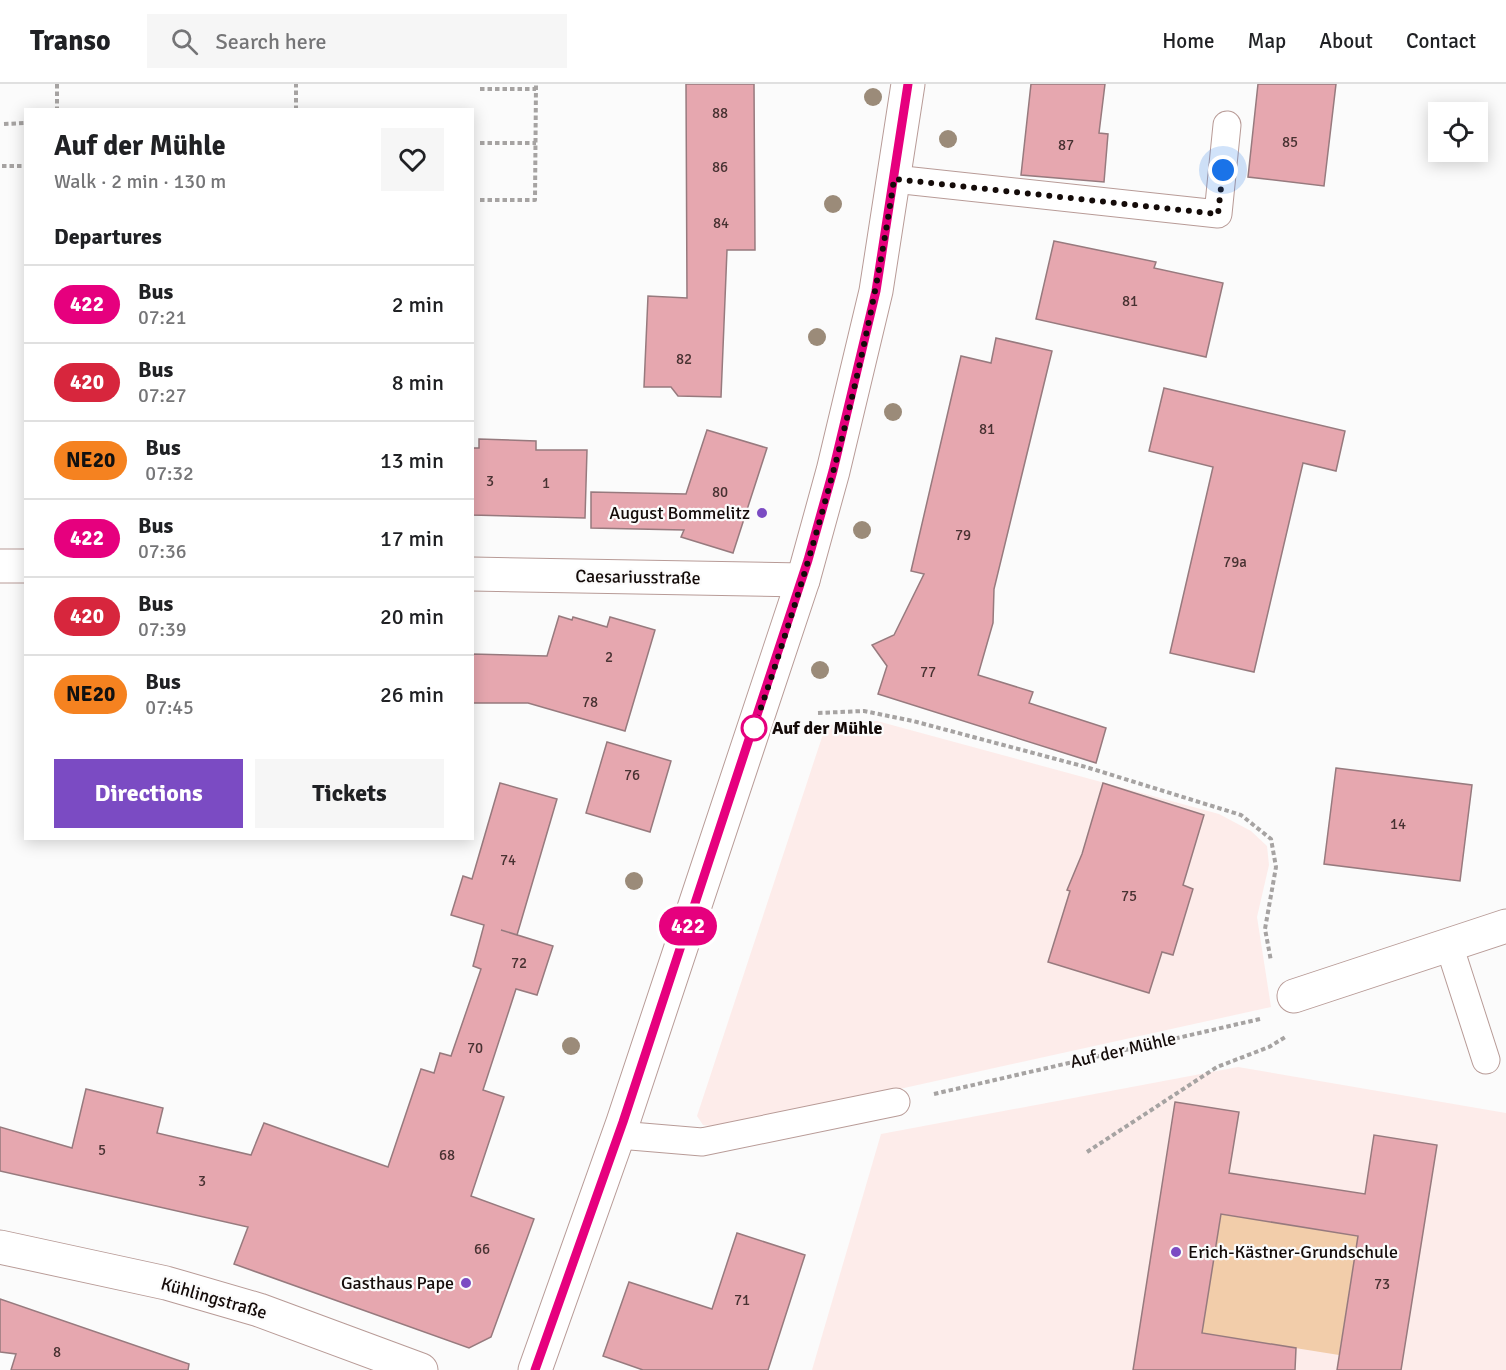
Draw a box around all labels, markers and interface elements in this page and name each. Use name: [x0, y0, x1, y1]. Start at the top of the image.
search box: [147, 14, 567, 68]
text: Transo: [30, 24, 111, 58]
icon: search: [168, 25, 201, 58]
text: Search here: [216, 28, 326, 55]
text: Home: [1162, 28, 1215, 54]
text: Map: [1248, 28, 1286, 54]
text: About: [1319, 28, 1373, 54]
text: Contact: [1406, 28, 1476, 54]
map controls: [1428, 102, 1488, 162]
button: locate: [1428, 102, 1488, 162]
house number: 88: [712, 104, 728, 122]
button: heart: [381, 128, 444, 191]
text: Auf der Mühle: [54, 129, 226, 163]
house number: 85: [1282, 133, 1298, 151]
house number: 87: [1058, 136, 1074, 154]
your location: [1208, 155, 1238, 185]
house number: 86: [712, 158, 728, 176]
text: Walk · 2 min · 130 m: [54, 169, 226, 194]
house number: 84: [713, 214, 729, 232]
text: Departures: [54, 223, 162, 250]
text: Bus: [138, 278, 173, 305]
text: 422: [70, 291, 104, 317]
text: 2 min: [392, 291, 444, 318]
house number: 81: [1122, 292, 1138, 310]
text: 07:21: [138, 305, 187, 330]
house number: 82: [676, 350, 692, 368]
text: Bus: [138, 356, 173, 383]
text: 420: [70, 369, 104, 395]
text: 8 min: [392, 369, 444, 396]
text: 07:27: [138, 383, 187, 408]
house number: 81: [979, 420, 995, 438]
text: Bus: [145, 434, 181, 461]
text: NE20: [66, 447, 115, 473]
text: 13 min: [380, 447, 444, 474]
text: 07:32: [145, 461, 194, 486]
house number: 3: [486, 472, 494, 490]
house number: 1: [542, 474, 550, 492]
house number: 80: [712, 483, 728, 501]
place label: August Bommelitz: [609, 502, 750, 524]
marker: August Bommelitz: [755, 506, 769, 520]
text: Bus: [138, 512, 173, 539]
text: 422: [70, 525, 104, 551]
text: 17 min: [380, 525, 444, 552]
house number: 79: [955, 526, 971, 544]
text: 07:36: [138, 539, 187, 564]
house number: 79a: [1223, 553, 1247, 571]
street label: Caesariusstraße: [575, 565, 701, 589]
text: Bus: [138, 590, 173, 617]
text: 420: [70, 603, 104, 629]
text: 20 min: [380, 603, 444, 630]
text: 07:39: [138, 617, 187, 642]
house number: 2: [605, 648, 613, 666]
house number: 77: [920, 663, 936, 681]
text: Bus: [145, 668, 181, 695]
text: NE20: [66, 681, 115, 707]
text: 26 min: [380, 681, 444, 708]
house number: 78: [582, 693, 598, 711]
text: 07:45: [145, 695, 194, 720]
marker: Auf der Mühle: [741, 715, 767, 741]
place label: Auf der Mühle: [772, 717, 882, 739]
button: Directions: [54, 759, 243, 828]
button: Tickets: [255, 759, 444, 828]
house number: 76: [624, 766, 640, 784]
house number: 14: [1390, 815, 1406, 833]
house number: 74: [500, 851, 516, 869]
house number: 75: [1121, 887, 1137, 905]
line badge: 422: [654, 906, 722, 946]
text: 422: [671, 913, 705, 939]
house number: 72: [511, 954, 527, 972]
street label: Auf der Mühle: [1068, 1027, 1178, 1073]
house number: 70: [467, 1039, 483, 1057]
house number: 5: [98, 1141, 106, 1159]
house number: 68: [439, 1146, 455, 1164]
house number: 3: [198, 1172, 206, 1190]
house number: 66: [474, 1240, 490, 1258]
place label: Erich-Kästner-Grundschule: [1188, 1241, 1398, 1263]
marker: Erich-Kästner-Grundschule: [1169, 1245, 1183, 1259]
street label: Kühlingstraße: [158, 1272, 270, 1324]
place label: Gasthaus Pape: [341, 1272, 454, 1294]
house number: 73: [1374, 1275, 1390, 1293]
marker: Gasthaus Pape: [459, 1276, 473, 1290]
house number: 71: [734, 1291, 750, 1309]
house number: 8: [53, 1343, 61, 1361]

